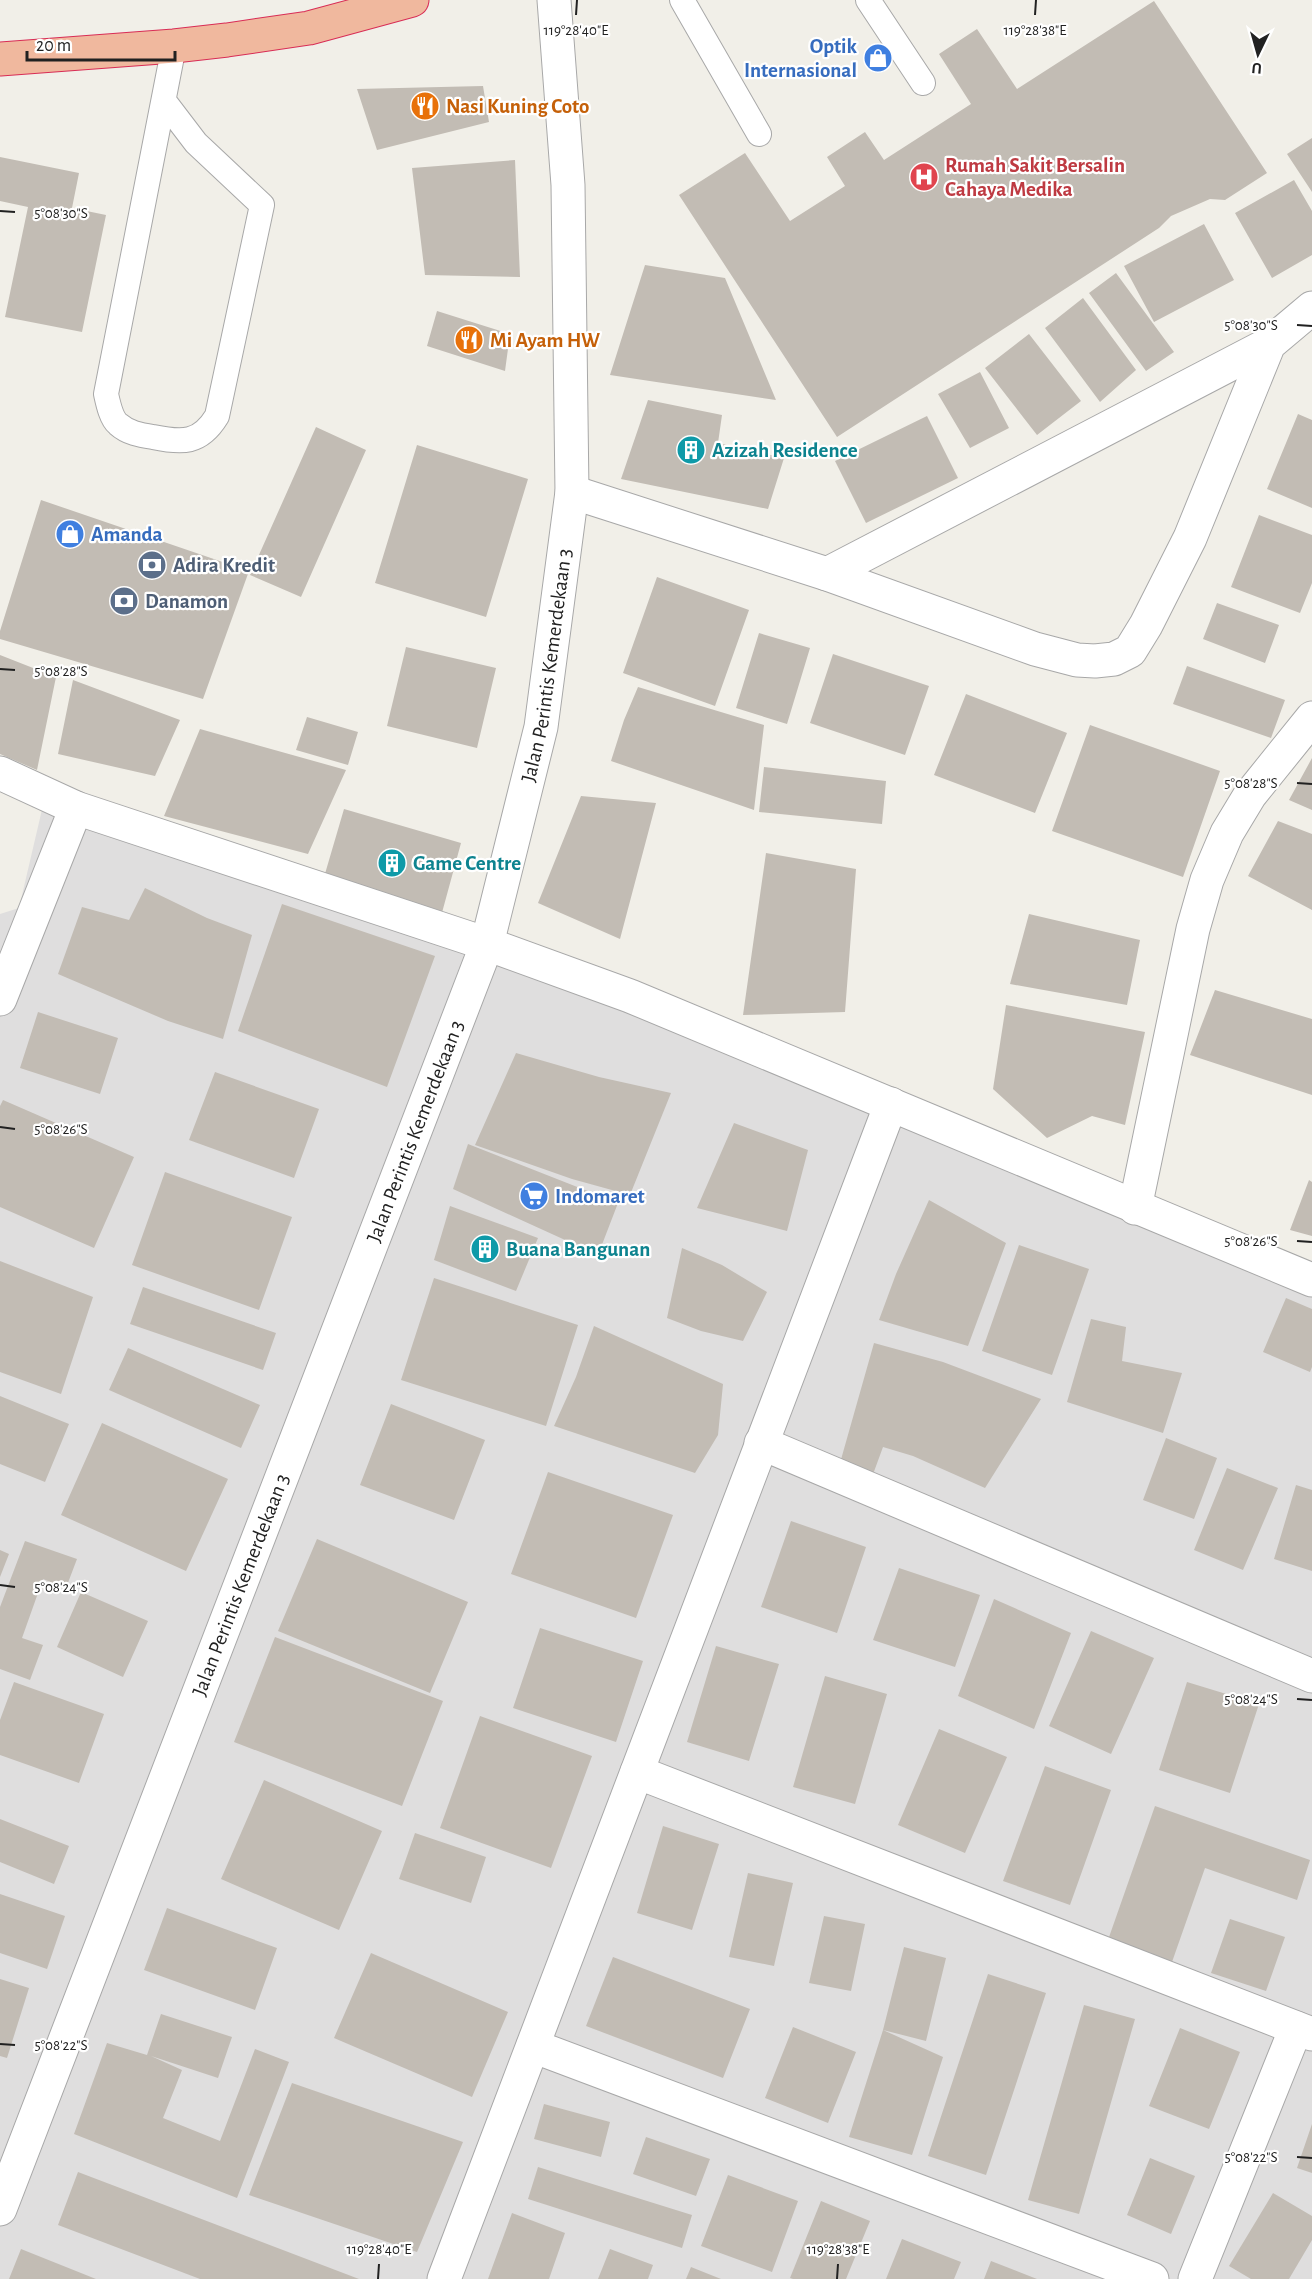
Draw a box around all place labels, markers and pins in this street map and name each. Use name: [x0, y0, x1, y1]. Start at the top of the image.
place label: Optik Internasional: [744, 36, 858, 81]
shop icon: Optik Internasional: [862, 42, 894, 74]
restaurant icon: Nasi Kuning Coto: [409, 90, 441, 122]
place label: Nasi Kuning Coto: [446, 96, 589, 117]
place label: Rumah Sakit Bersalin Cahaya Medika: [945, 155, 1125, 200]
hospital icon: Rumah Sakit Bersalin Cahaya Medika: [908, 161, 940, 193]
restaurant icon: Mi Ayam HW: [453, 324, 485, 356]
place label: Mi Ayam HW: [490, 330, 600, 351]
building icon: Azizah Residence: [675, 434, 707, 466]
place label: Azizah Residence: [712, 440, 858, 461]
shop icon: Amanda: [54, 518, 86, 550]
place label: Amanda: [91, 524, 163, 545]
bank icon: Adira Kredit: [136, 549, 168, 581]
place label: Adira Kredit: [173, 555, 275, 576]
bank icon: Danamon: [108, 585, 140, 617]
place label: Danamon: [145, 591, 228, 612]
building icon: Game Centre: [376, 847, 408, 879]
place label: Game Centre: [413, 853, 521, 874]
supermarket icon: Indomaret: [518, 1180, 550, 1212]
place label: Indomaret: [555, 1186, 645, 1207]
building icon: Buana Bangunan: [469, 1233, 501, 1265]
place label: Buana Bangunan: [506, 1239, 650, 1260]

